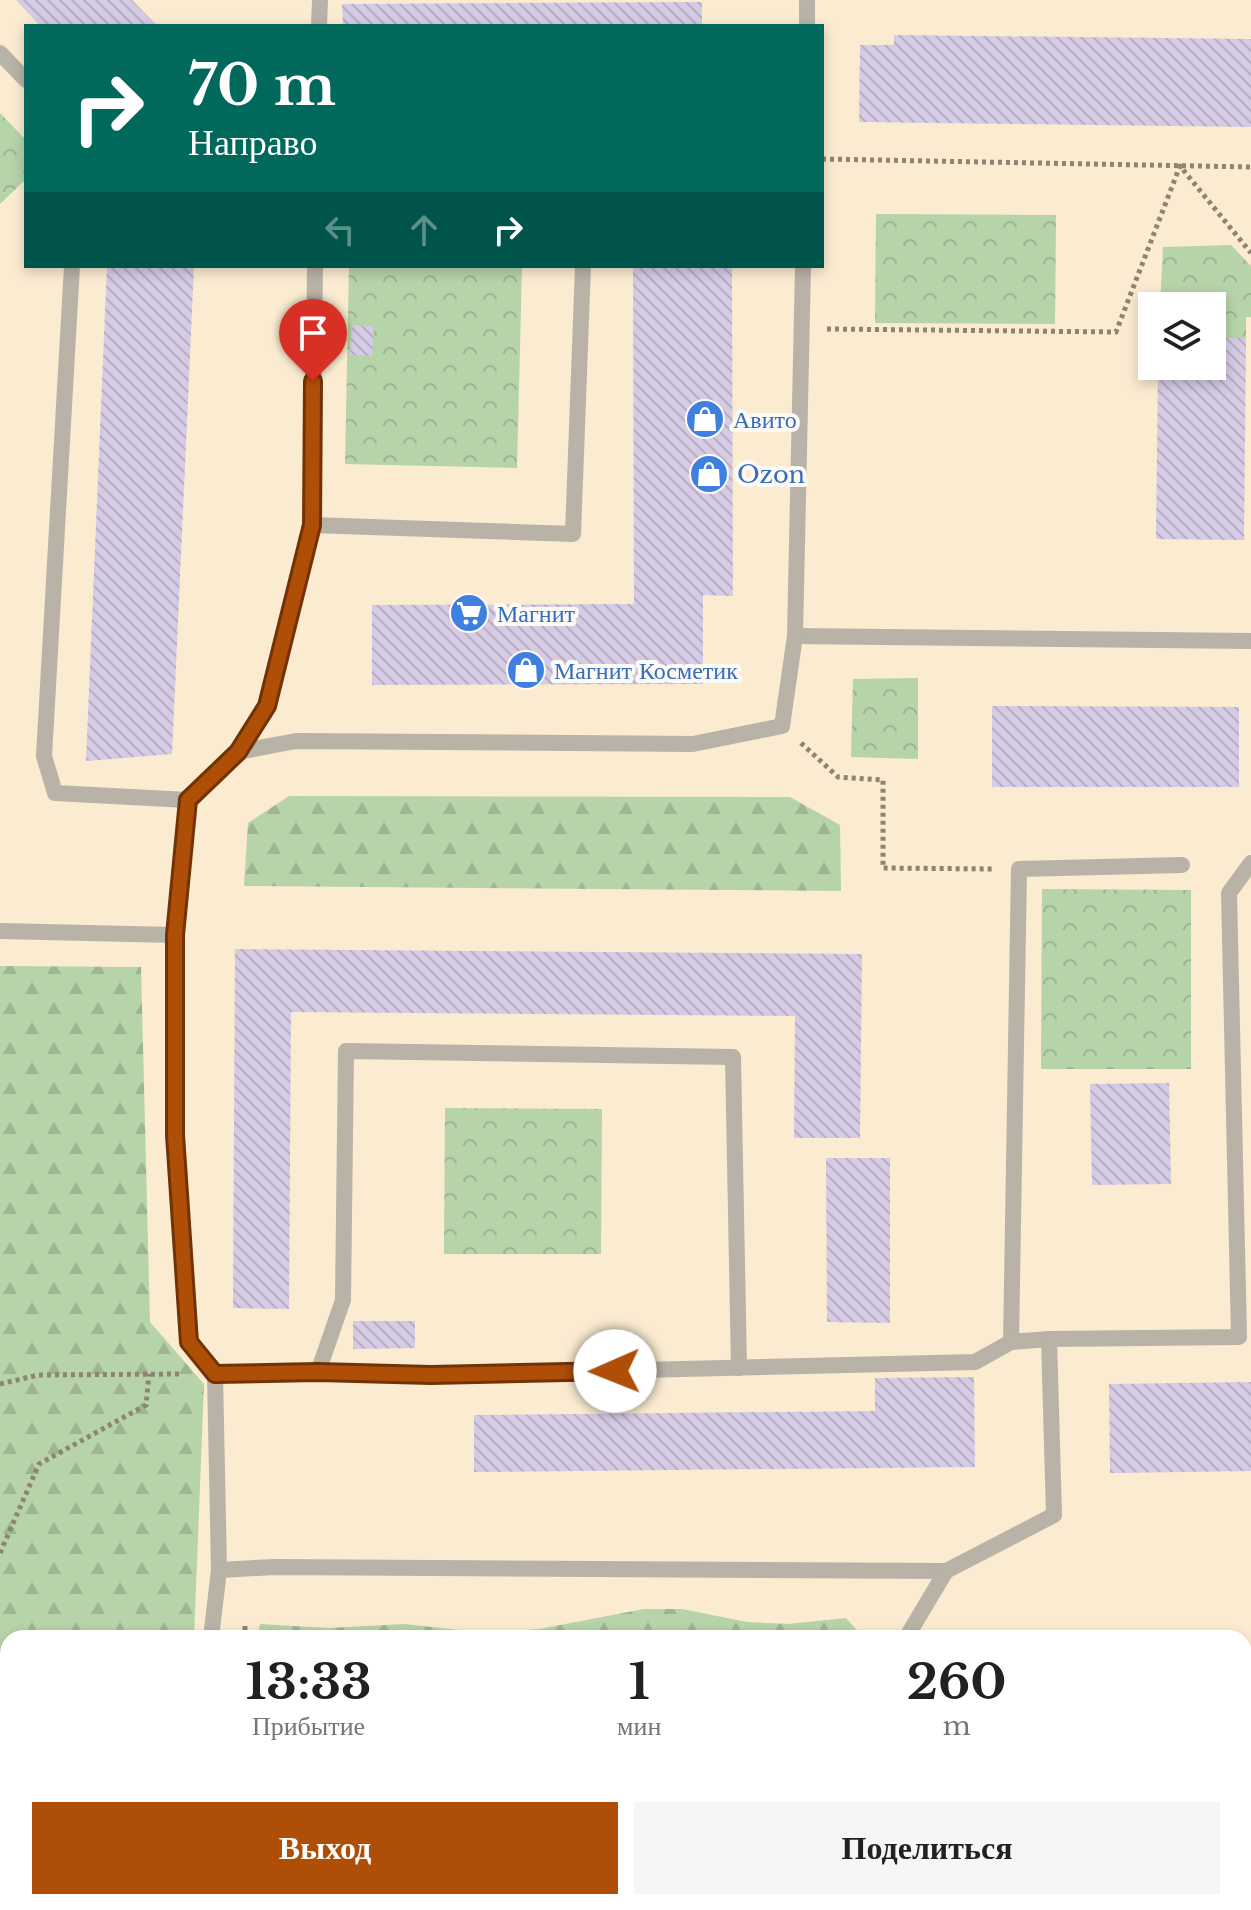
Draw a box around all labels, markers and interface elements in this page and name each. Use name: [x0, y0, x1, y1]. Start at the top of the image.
text: 70 m: [188, 51, 336, 120]
icon: right: [56, 56, 160, 160]
text: Направо: [188, 120, 318, 165]
icon: left: [318, 208, 362, 252]
icon: ahead: [402, 208, 446, 252]
icon: right: [486, 208, 530, 252]
map controls: [1138, 292, 1226, 380]
button: layers: [1138, 292, 1226, 380]
pin: [279, 299, 347, 381]
icon: arrive: [291, 311, 335, 355]
shop icon: Авито: [684, 398, 726, 440]
place label: Авито: [733, 405, 797, 434]
shop icon: Ozon: [688, 453, 730, 495]
place label: Ozon: [737, 460, 805, 489]
supermarket icon: Магнит: [448, 592, 490, 634]
place label: Магнит: [497, 599, 576, 628]
shop icon: Магнит Косметик: [505, 649, 547, 691]
place label: Магнит Косметик: [554, 656, 738, 685]
position arrow: [573, 1329, 657, 1413]
text: 13:33: [245, 1652, 372, 1712]
text: 1: [629, 1652, 650, 1712]
text: 260: [907, 1652, 1007, 1712]
text: Прибытие: [252, 1710, 365, 1742]
text: мин: [617, 1710, 661, 1742]
text: m: [943, 1710, 971, 1742]
button: Выход: [32, 1802, 618, 1894]
button: Поделиться: [634, 1802, 1220, 1894]

